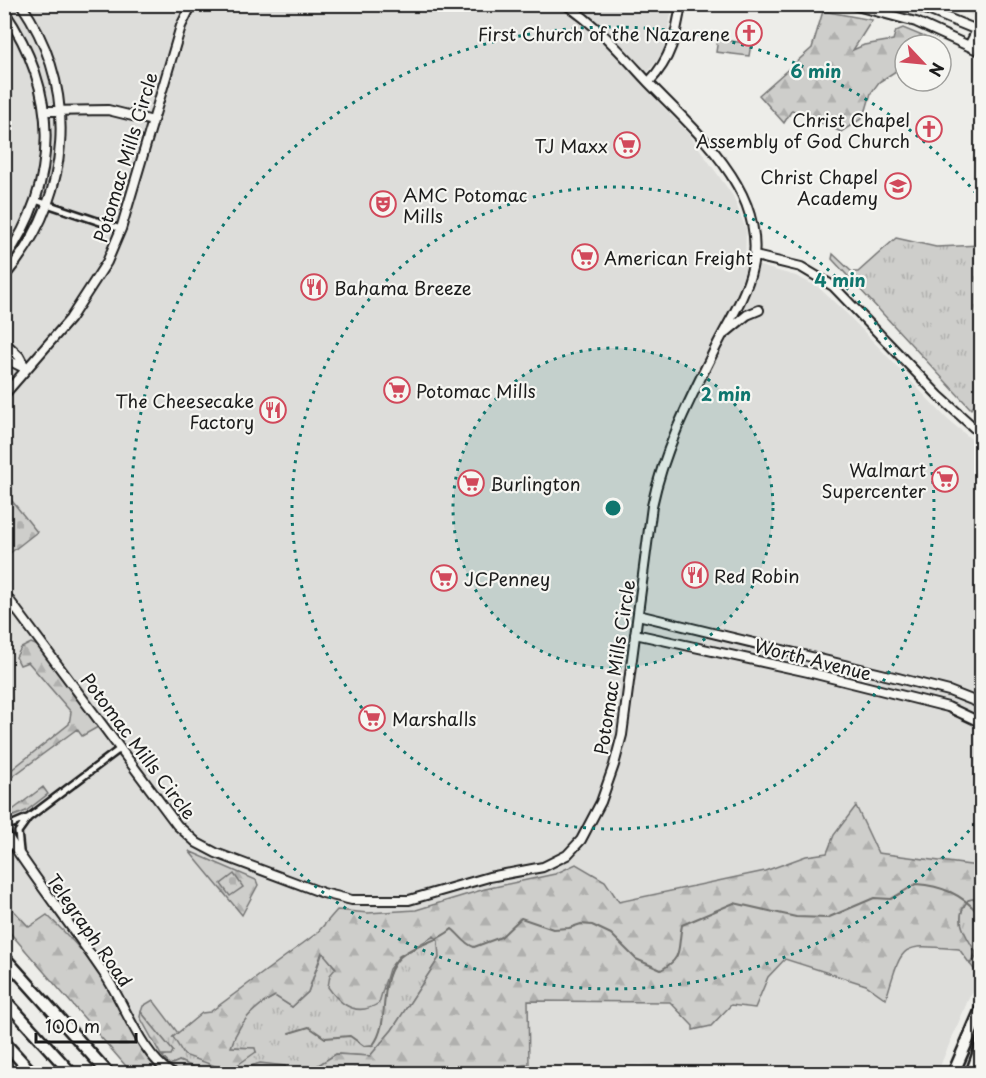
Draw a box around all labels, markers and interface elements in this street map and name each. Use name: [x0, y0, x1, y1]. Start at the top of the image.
church icon: First Church of the Nazarene: [734, 18, 764, 48]
place label: First Church of the Nazarene: [478, 20, 730, 47]
north arrow: [893, 33, 953, 93]
text: 6 min: [791, 57, 841, 84]
text: N: [924, 59, 951, 81]
street label: Potomac Mills Circle: [86, 68, 164, 246]
place label: Christ Chapel Assembly of God Church: [696, 106, 910, 154]
church icon: Christ Chapel Assembly of God Church: [914, 114, 944, 144]
supermarket icon: TJ Maxx: [612, 130, 642, 160]
place label: TJ Maxx: [534, 132, 608, 159]
place label: Christ Chapel Academy: [760, 163, 878, 211]
school or university icon: Christ Chapel Academy: [883, 171, 913, 201]
place label: AMC Potomac Mills: [403, 181, 527, 229]
theatre icon: AMC Potomac Mills: [368, 189, 398, 219]
supermarket icon: American Freight: [570, 242, 600, 272]
place label: American Freight: [604, 244, 753, 271]
text: 4 min: [814, 266, 866, 293]
restaurant icon: Bahama Breeze: [299, 272, 329, 302]
place label: Bahama Breeze: [334, 274, 472, 301]
supermarket icon: Potomac Mills: [382, 375, 412, 405]
place label: Potomac Mills: [416, 377, 536, 404]
text: 2 min: [701, 380, 751, 407]
place label: The Cheesecake Factory: [115, 387, 254, 435]
restaurant icon: The Cheesecake Factory: [258, 395, 288, 425]
place label: Walmart Supercenter: [821, 456, 927, 504]
supermarket icon: Walmart Supercenter: [930, 464, 960, 494]
supermarket icon: Burlington: [456, 468, 486, 498]
place label: Burlington: [490, 470, 581, 497]
centre of rings: [603, 498, 623, 518]
restaurant icon: Red Robin: [680, 560, 710, 590]
place label: Red Robin: [714, 562, 800, 589]
supermarket icon: JCPenney: [429, 563, 459, 593]
place label: JCPenney: [464, 565, 550, 592]
street label: Potomac Mills Circle: [587, 577, 641, 757]
street label: Worth Avenue: [752, 631, 874, 687]
street label: Potomac Mills Circle: [75, 667, 203, 825]
supermarket icon: Marshalls: [357, 703, 387, 733]
place label: Marshalls: [392, 705, 477, 732]
street label: Telegraph Road: [41, 868, 139, 992]
scale bar: [36, 1006, 136, 1044]
text: 100 m: [45, 1012, 100, 1039]

